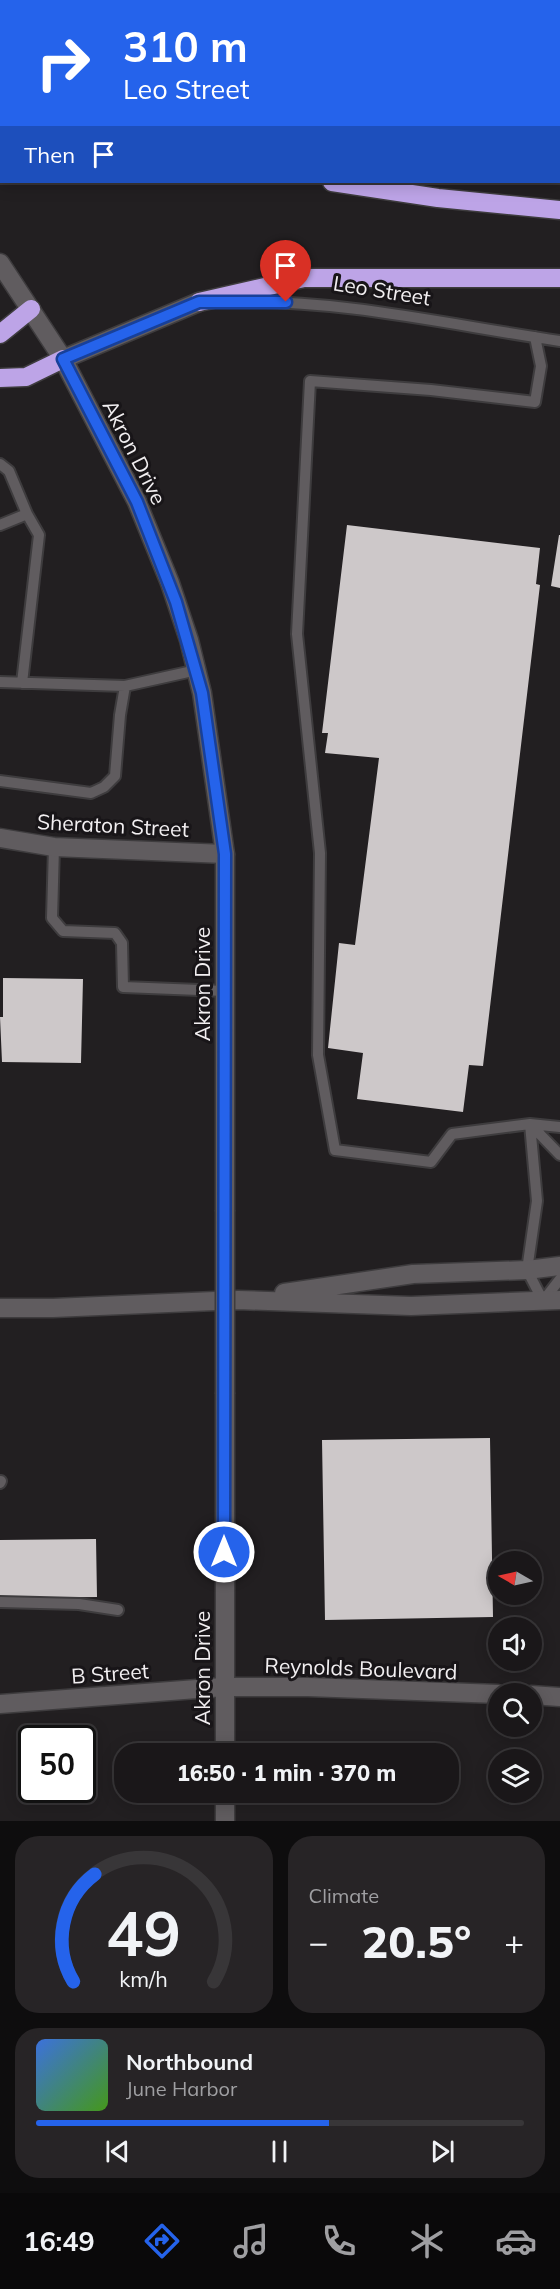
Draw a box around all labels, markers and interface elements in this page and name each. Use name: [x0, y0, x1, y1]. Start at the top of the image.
text: 310 m: [123, 20, 248, 73]
icon: right: [24, 24, 102, 102]
text: Leo Street: [123, 72, 249, 106]
icon: arrive: [87, 138, 120, 171]
text: Then: [24, 141, 75, 169]
pin: [260, 240, 311, 302]
icon: arrive: [269, 249, 302, 282]
street label: Leo Street: [331, 269, 433, 311]
street label: Akron Drive: [97, 395, 173, 509]
street label: Sheraton Street: [36, 808, 190, 842]
street label: Akron Drive: [189, 927, 215, 1041]
position arrow: [192, 1520, 256, 1584]
north arrow: [488, 1551, 542, 1605]
map controls: [488, 1551, 542, 1803]
street label: Akron Drive: [189, 1611, 215, 1725]
button: sound: [488, 1617, 542, 1671]
street label: Reynolds Boulevard: [264, 1652, 458, 1684]
street label: B Street: [70, 1657, 150, 1689]
button: search: [488, 1683, 542, 1737]
speed limit sign: 50: [18, 1725, 96, 1803]
button: layers: [488, 1749, 542, 1803]
text: 16:50 · 1 min · 370 m: [177, 1759, 396, 1787]
text: Climate: [309, 1883, 379, 1908]
text: 49: [106, 1893, 181, 1972]
text: 20.5°: [361, 1913, 471, 1969]
text: −: [309, 1921, 328, 1962]
text: +: [504, 1921, 524, 1962]
text: km/h: [119, 1965, 168, 1992]
text: Northbound: [126, 2048, 253, 2076]
text: June Harbor: [126, 2076, 237, 2101]
icon: previous: [101, 2135, 134, 2168]
icon: pause: [263, 2135, 296, 2168]
icon: next: [426, 2135, 459, 2168]
icon: directions: [141, 2220, 183, 2262]
icon: music: [230, 2220, 272, 2262]
icon: phone: [318, 2220, 360, 2262]
icon: climate: [406, 2220, 448, 2262]
icon: car: [495, 2220, 537, 2262]
text: 16:49: [23, 2224, 95, 2258]

